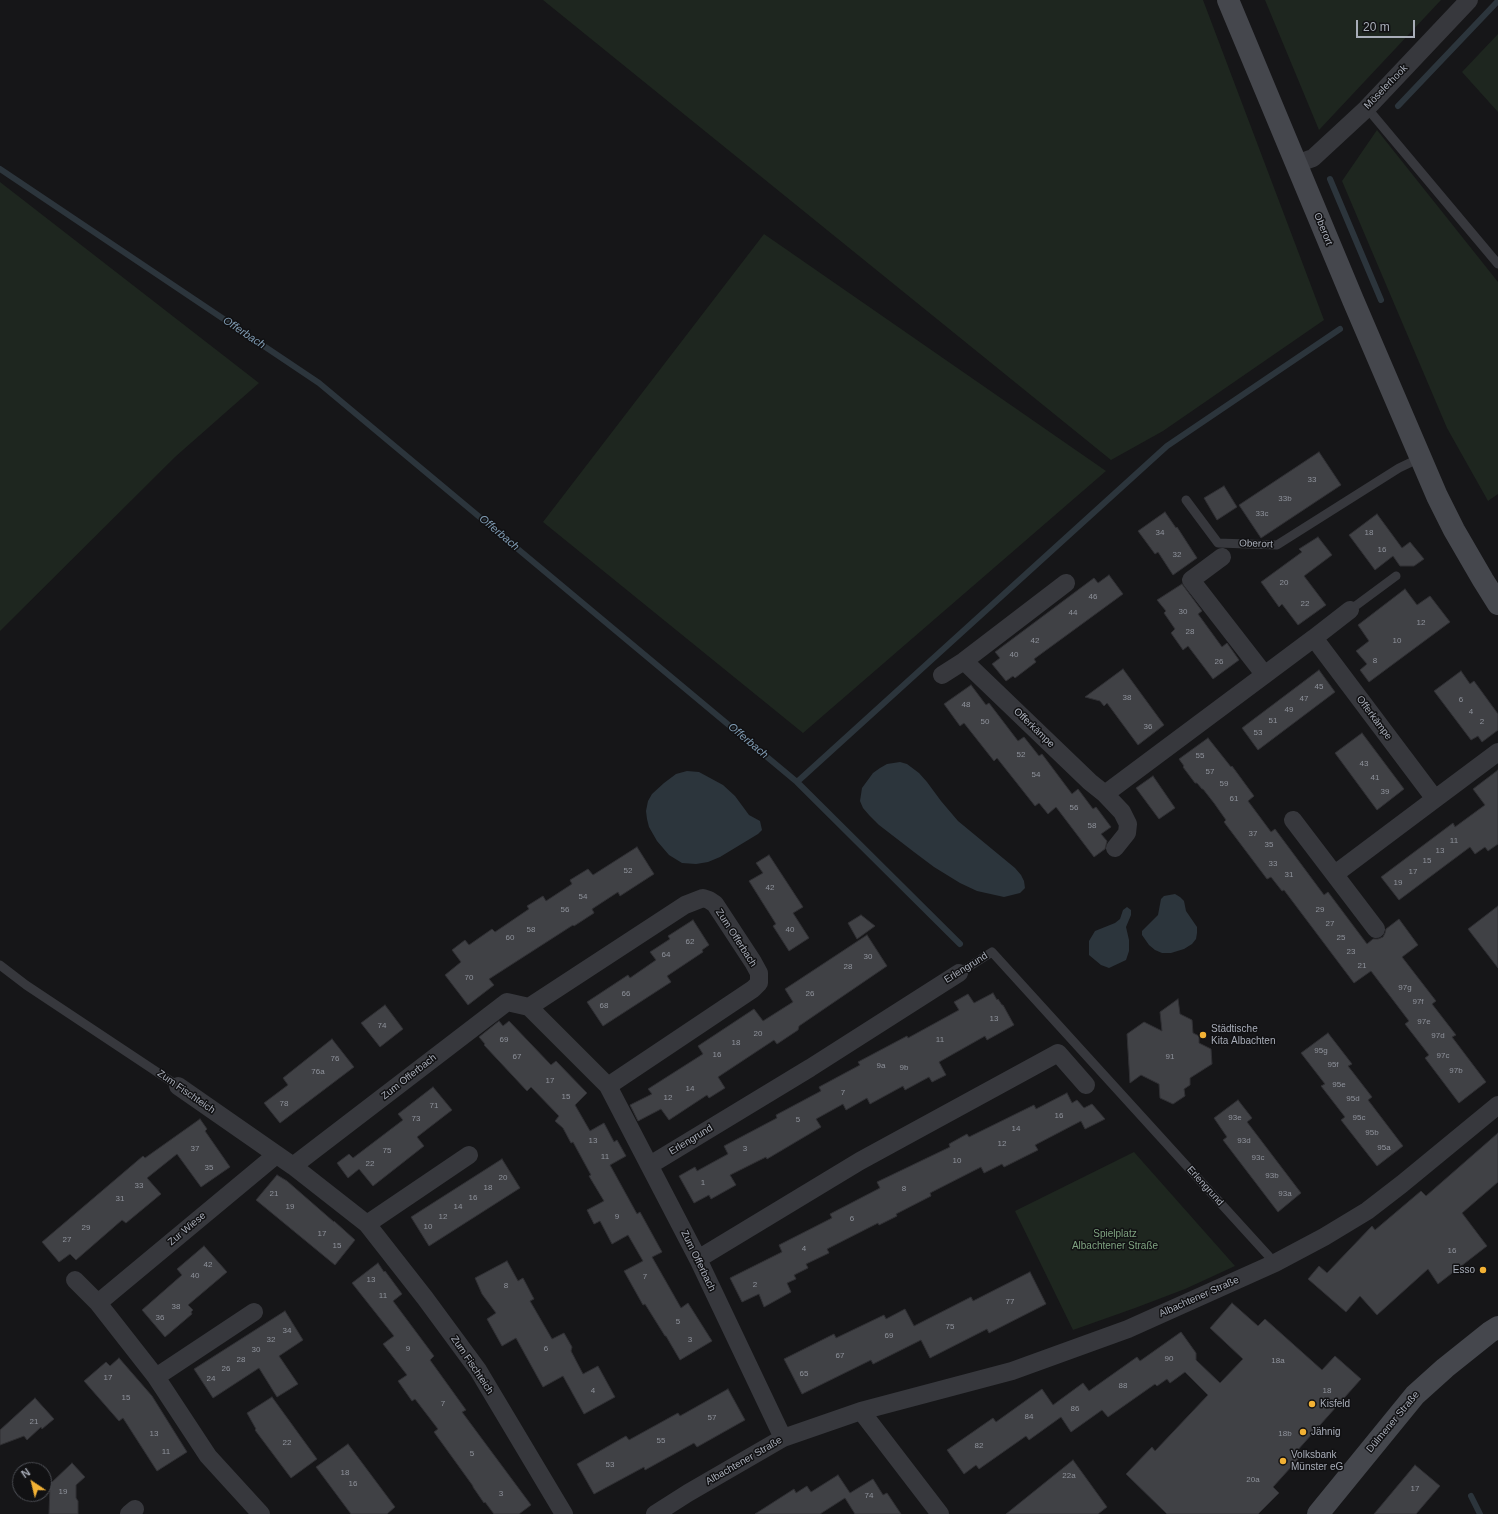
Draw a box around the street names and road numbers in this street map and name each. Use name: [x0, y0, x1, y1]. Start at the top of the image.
street label: Möselerhook: [1362, 62, 1410, 112]
street label: Oberort: [1311, 211, 1335, 247]
street label: Oberort: [1239, 537, 1273, 551]
street label: Offerkämpe: [1354, 694, 1394, 742]
street label: Offerkämpe: [1011, 706, 1057, 750]
street label: Zum Offerbach: [713, 907, 759, 969]
street label: Erlengrund: [942, 950, 990, 986]
street label: Zum Offerbach: [379, 1052, 439, 1102]
street label: Zum Fischteich: [155, 1068, 217, 1116]
street label: Erlengrund: [667, 1122, 715, 1158]
street label: Erlengrund: [1184, 1164, 1226, 1208]
street label: Zur Wiese: [166, 1210, 208, 1248]
street label: Zum Offerbach: [678, 1228, 718, 1294]
street label: Albachtener Straße: [1157, 1274, 1241, 1320]
street label: Zum Fischteich: [448, 1334, 496, 1396]
street label: Dülmener Straße: [1364, 1389, 1422, 1455]
street label: Albachtener Straße: [704, 1434, 784, 1488]

